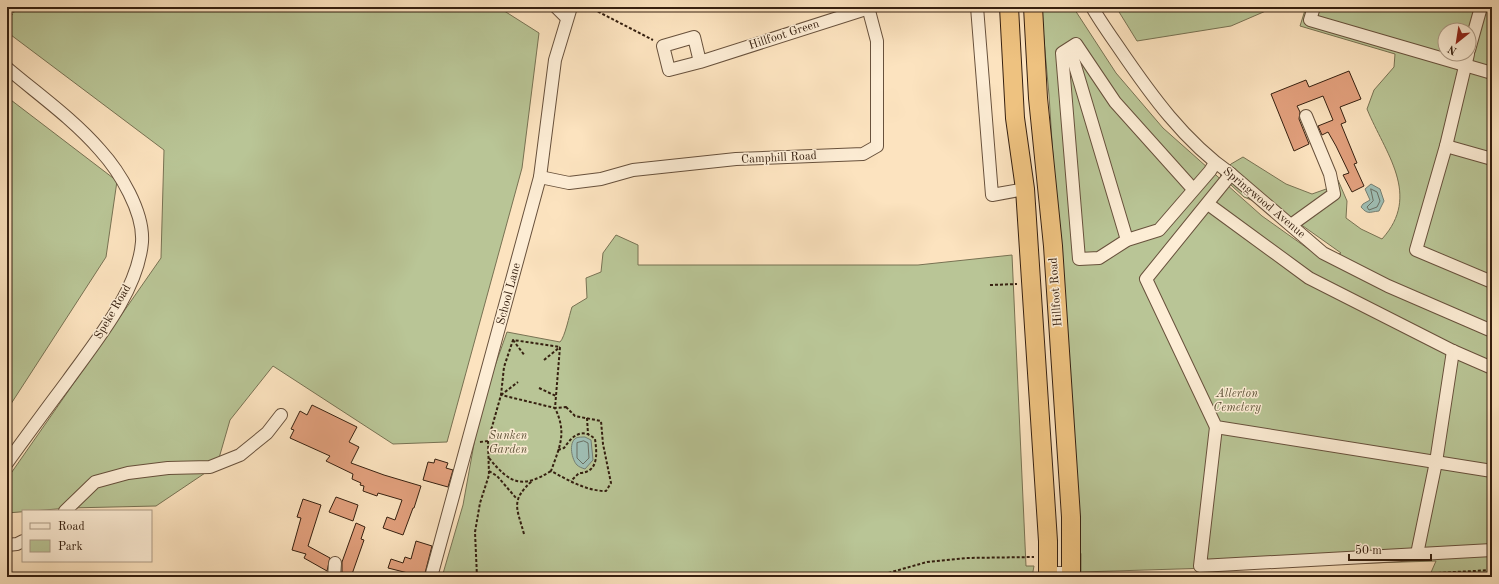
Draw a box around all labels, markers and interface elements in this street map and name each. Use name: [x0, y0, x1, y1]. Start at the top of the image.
street label: Hillfoot Green: [747, 18, 821, 52]
north arrow: [1437, 22, 1477, 62]
text: N: [1446, 42, 1459, 56]
street label: Camphill Road: [741, 150, 817, 166]
street label: Springwood Avenue: [1221, 165, 1308, 241]
street label: Hillfoot Road: [1048, 257, 1064, 327]
street label: School Lane: [495, 261, 523, 326]
street label: Speke Road: [93, 283, 133, 341]
park label: Allerton Cemetery: [1213, 388, 1262, 414]
park label: Sunken Garden: [489, 430, 528, 456]
legend: [22, 510, 152, 562]
text: Road: [58, 521, 85, 533]
scale bar: [1349, 536, 1431, 562]
text: Park: [58, 541, 83, 553]
text: 50 m: [1355, 544, 1382, 557]

